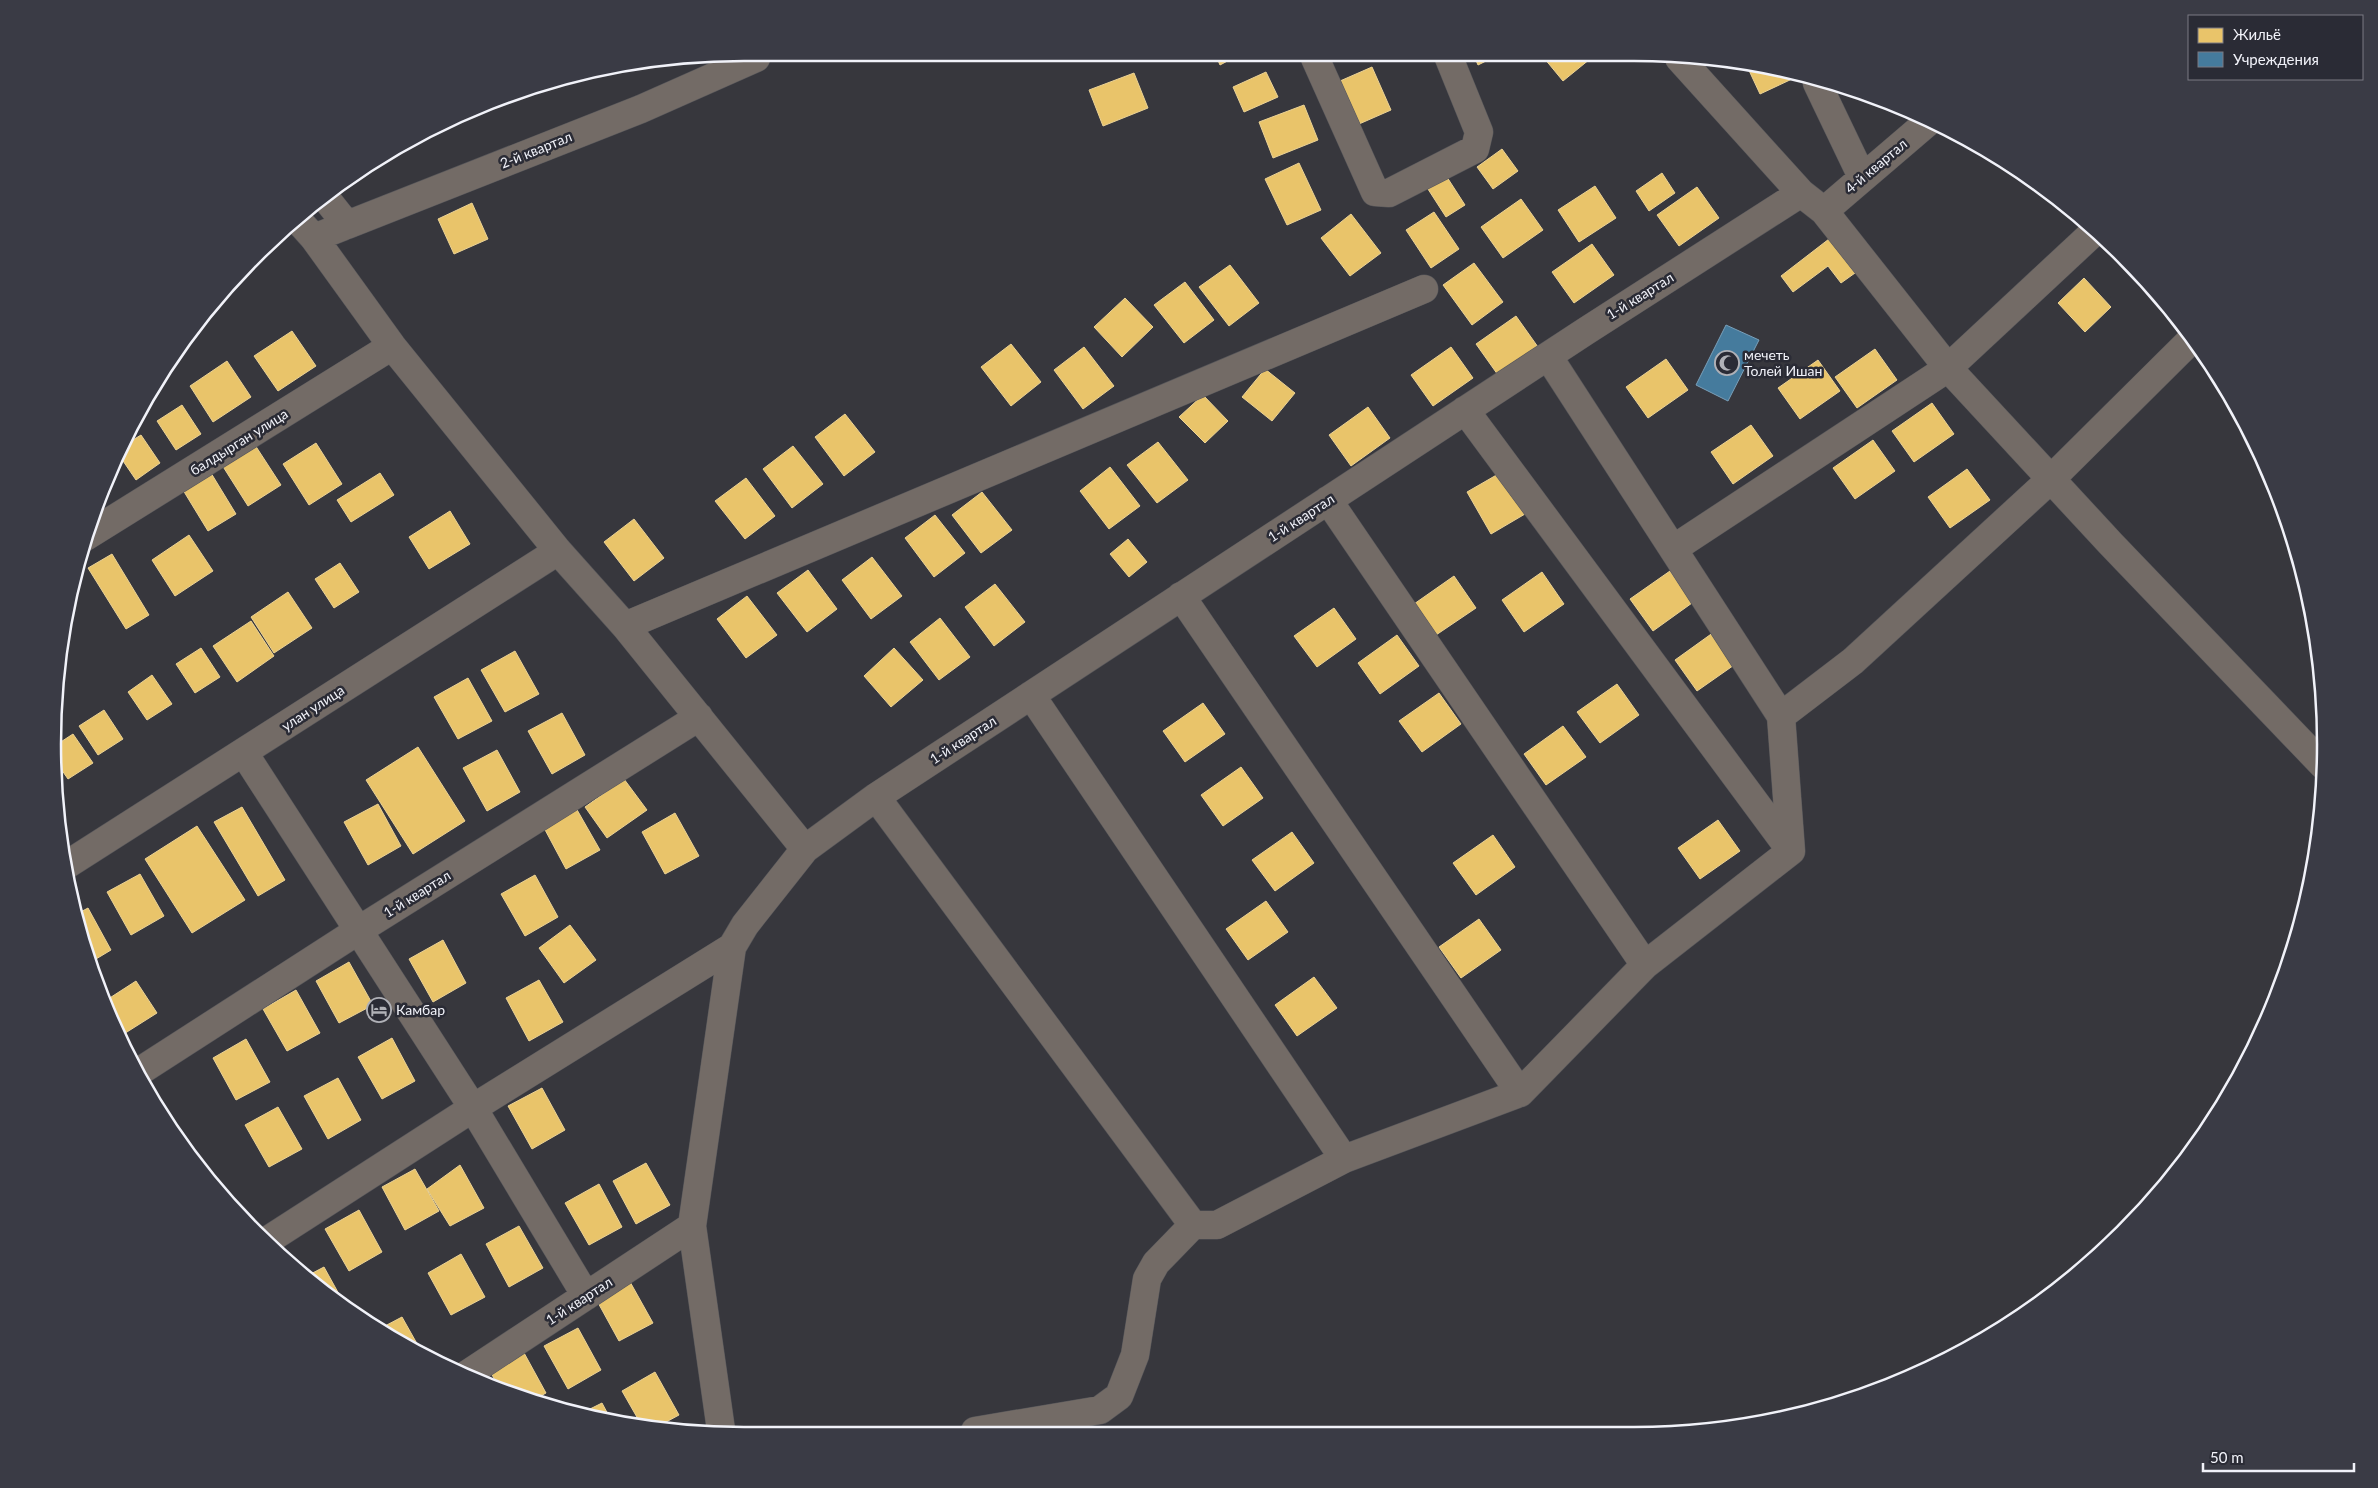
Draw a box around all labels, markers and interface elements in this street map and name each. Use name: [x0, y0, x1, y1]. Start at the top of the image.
legend: [2188, 15, 2363, 80]
text: Жильё: [2233, 25, 2281, 43]
text: Учреждения: [2233, 50, 2319, 68]
street label: 2-й квартал: [497, 127, 574, 172]
street label: 4-й квартал: [1841, 135, 1910, 197]
street label: 1-й квартал: [1603, 268, 1676, 323]
place label: мечеть Толей Ишан: [1744, 346, 1822, 379]
mosque icon: мечеть Толей Ишан: [1714, 350, 1740, 376]
street label: балдырган улица: [187, 405, 291, 479]
street label: 1-й квартал: [1264, 490, 1337, 545]
street label: улан улица: [278, 681, 347, 734]
street label: 1-й квартал: [926, 712, 999, 767]
street label: 1-й квартал: [380, 866, 453, 921]
hotel icon: Камбар: [366, 997, 392, 1023]
place label: Камбар: [396, 1001, 445, 1018]
street label: 1-й квартал: [542, 1273, 615, 1328]
scale bar: [2203, 1440, 2354, 1472]
text: 50 m: [2210, 1448, 2244, 1466]

